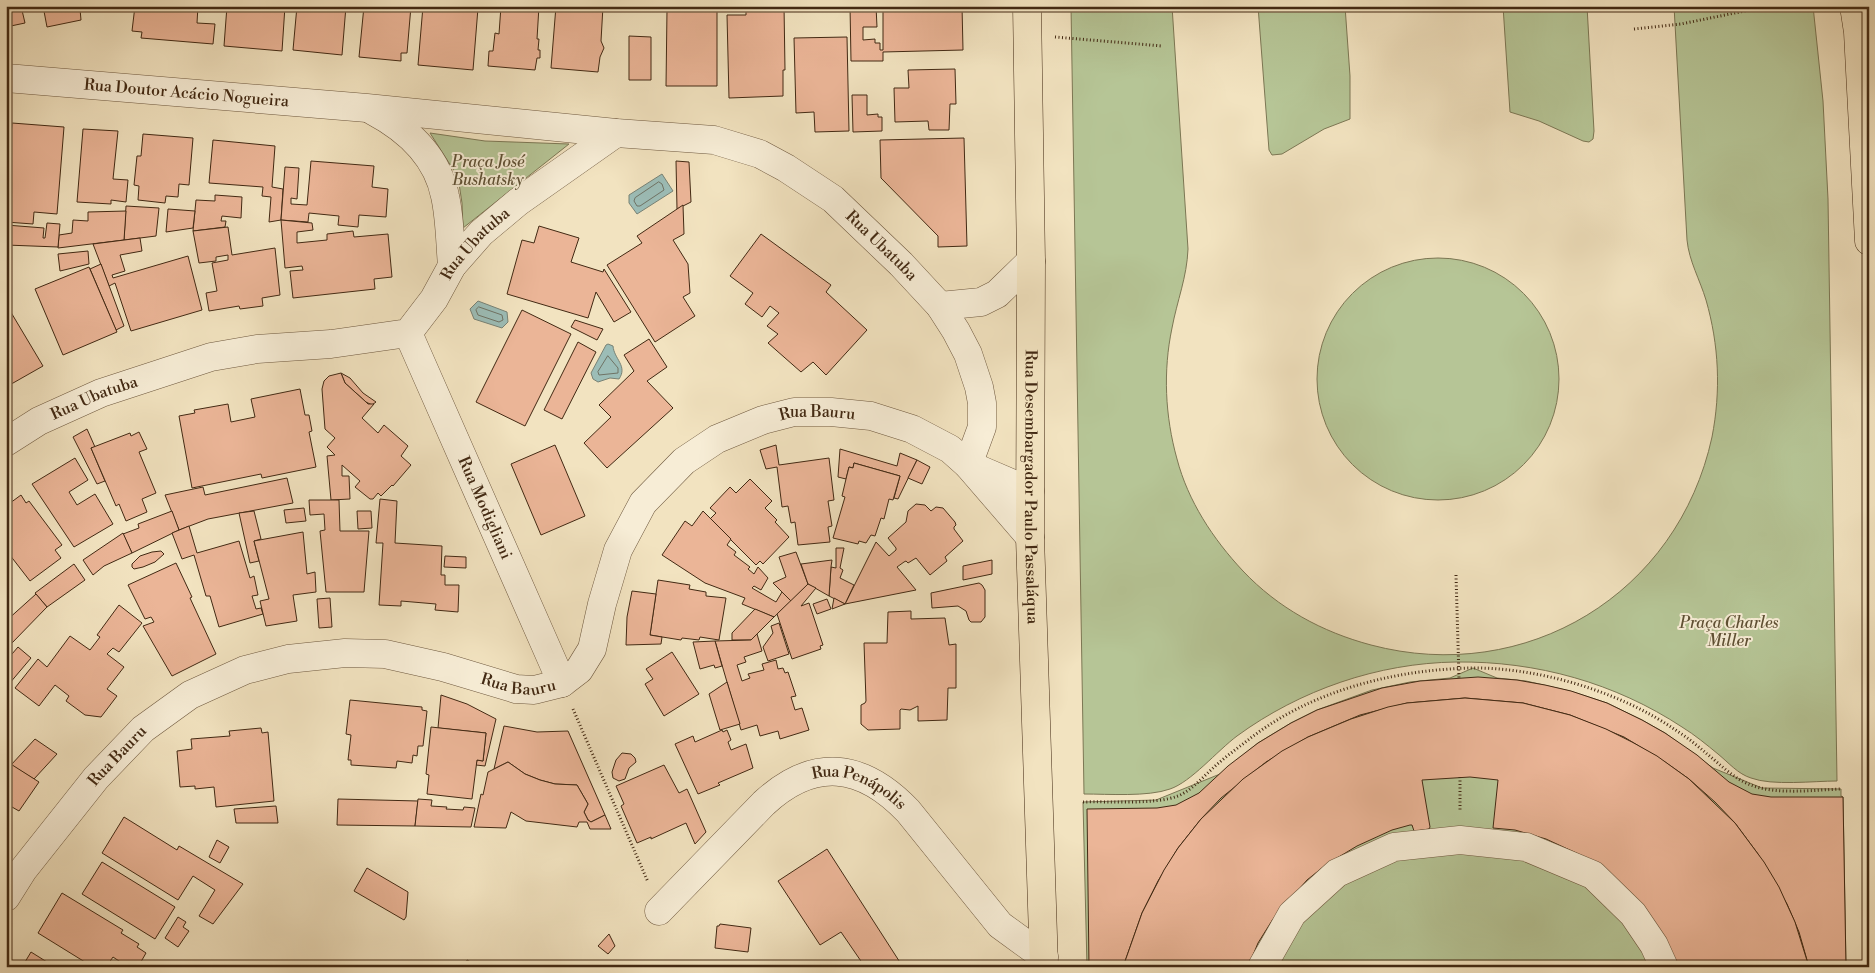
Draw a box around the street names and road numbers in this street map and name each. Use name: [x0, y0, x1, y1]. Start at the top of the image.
street label: Rua Doutor Acácio Nogueira: [83, 75, 291, 112]
street label: Rua Ubatuba: [436, 203, 515, 283]
street label: Rua Ubatuba: [841, 206, 922, 286]
street label: Rua Desembargador Paulo Passaláqua: [1020, 350, 1043, 626]
street label: Rua Ubatuba: [47, 371, 141, 425]
street label: Rua Bauru: [777, 402, 856, 425]
street label: Rua Modigliani: [454, 453, 516, 562]
street label: Rua Bauru: [478, 669, 558, 701]
street label: Rua Bauru: [83, 721, 151, 790]
street label: Rua Penápolis: [810, 761, 911, 814]

